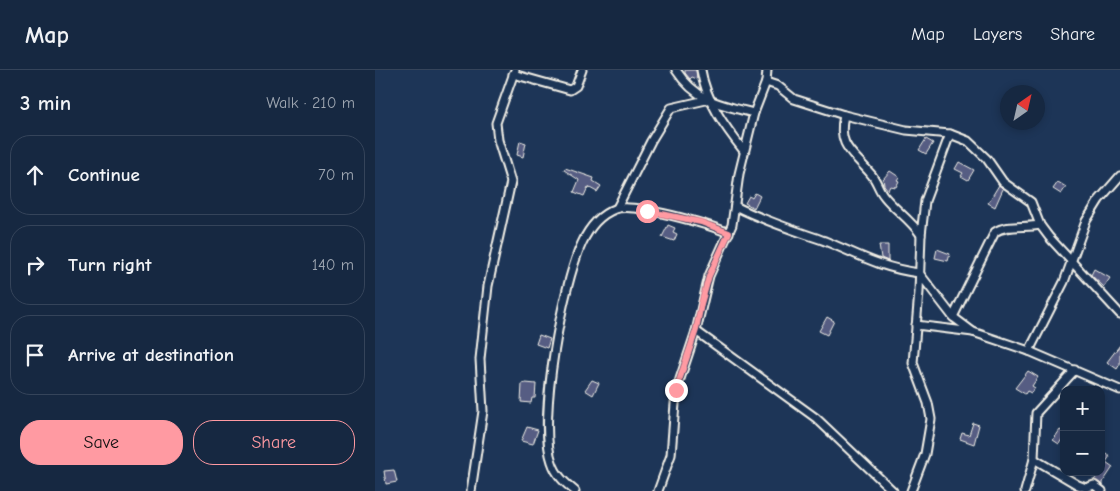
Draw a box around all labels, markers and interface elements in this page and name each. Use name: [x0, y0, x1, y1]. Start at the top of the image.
text: Map: [25, 21, 69, 49]
text: Map: [911, 24, 945, 45]
text: Layers: [973, 24, 1022, 45]
text: Share: [1050, 24, 1095, 45]
north arrow: [1000, 85, 1045, 130]
text: 3 min: [20, 91, 71, 115]
text: Walk · 210 m: [266, 94, 355, 112]
icon: ahead: [21, 161, 49, 189]
text: Continue: [68, 164, 140, 186]
text: 70 m: [318, 166, 354, 184]
route start: [636, 200, 659, 223]
icon: right: [21, 251, 49, 279]
text: Turn right: [68, 254, 152, 276]
text: 140 m: [312, 256, 354, 274]
icon: arrive: [21, 341, 49, 369]
text: Arrive at destination: [68, 344, 234, 366]
route end: [665, 379, 688, 402]
map controls: [1060, 386, 1105, 476]
button: +: [1060, 386, 1105, 431]
button: Save: [20, 420, 183, 465]
button: Share: [193, 420, 355, 465]
button: −: [1060, 431, 1105, 476]

